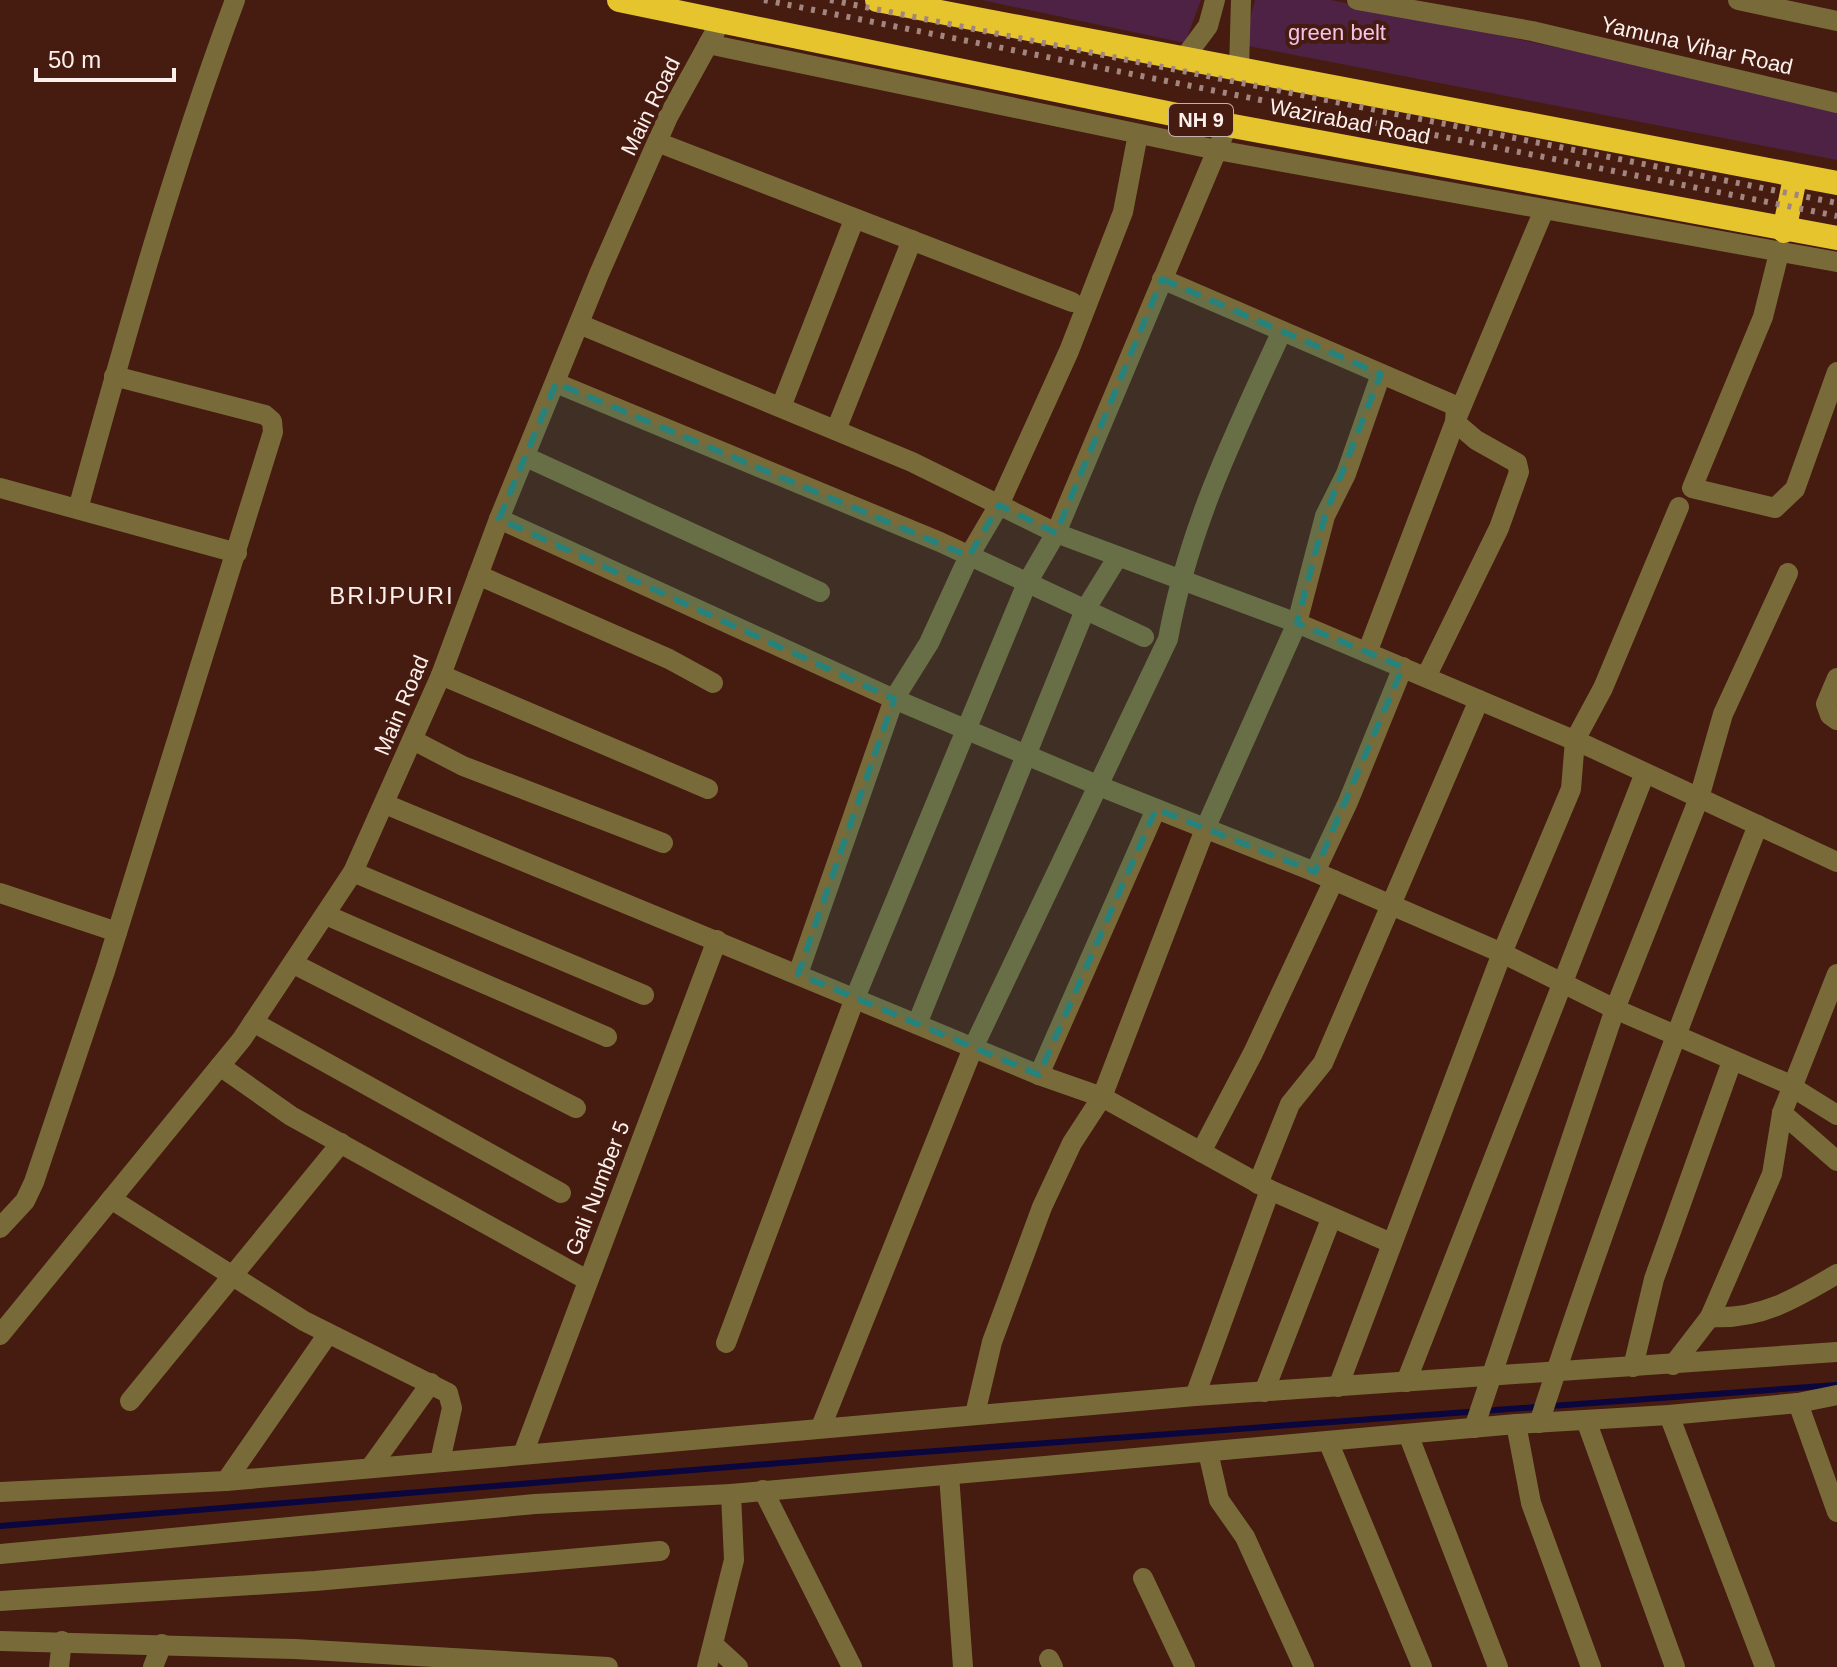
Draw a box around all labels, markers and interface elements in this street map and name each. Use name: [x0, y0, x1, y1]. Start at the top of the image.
street label: Yamuna Vihar Road: [1599, 11, 1795, 80]
park label: green belt: [1288, 20, 1386, 45]
scale bar: [36, 32, 174, 82]
text: 50 m: [48, 46, 101, 73]
street label: Main Road: [616, 53, 685, 160]
street label: Wazirabad Road: [1267, 94, 1432, 149]
road number: NH 9: [1169, 104, 1233, 136]
district label: BRIJPURI: [329, 582, 455, 609]
street label: Main Road: [369, 651, 434, 759]
street label: Gali Number 5: [560, 1117, 635, 1259]

